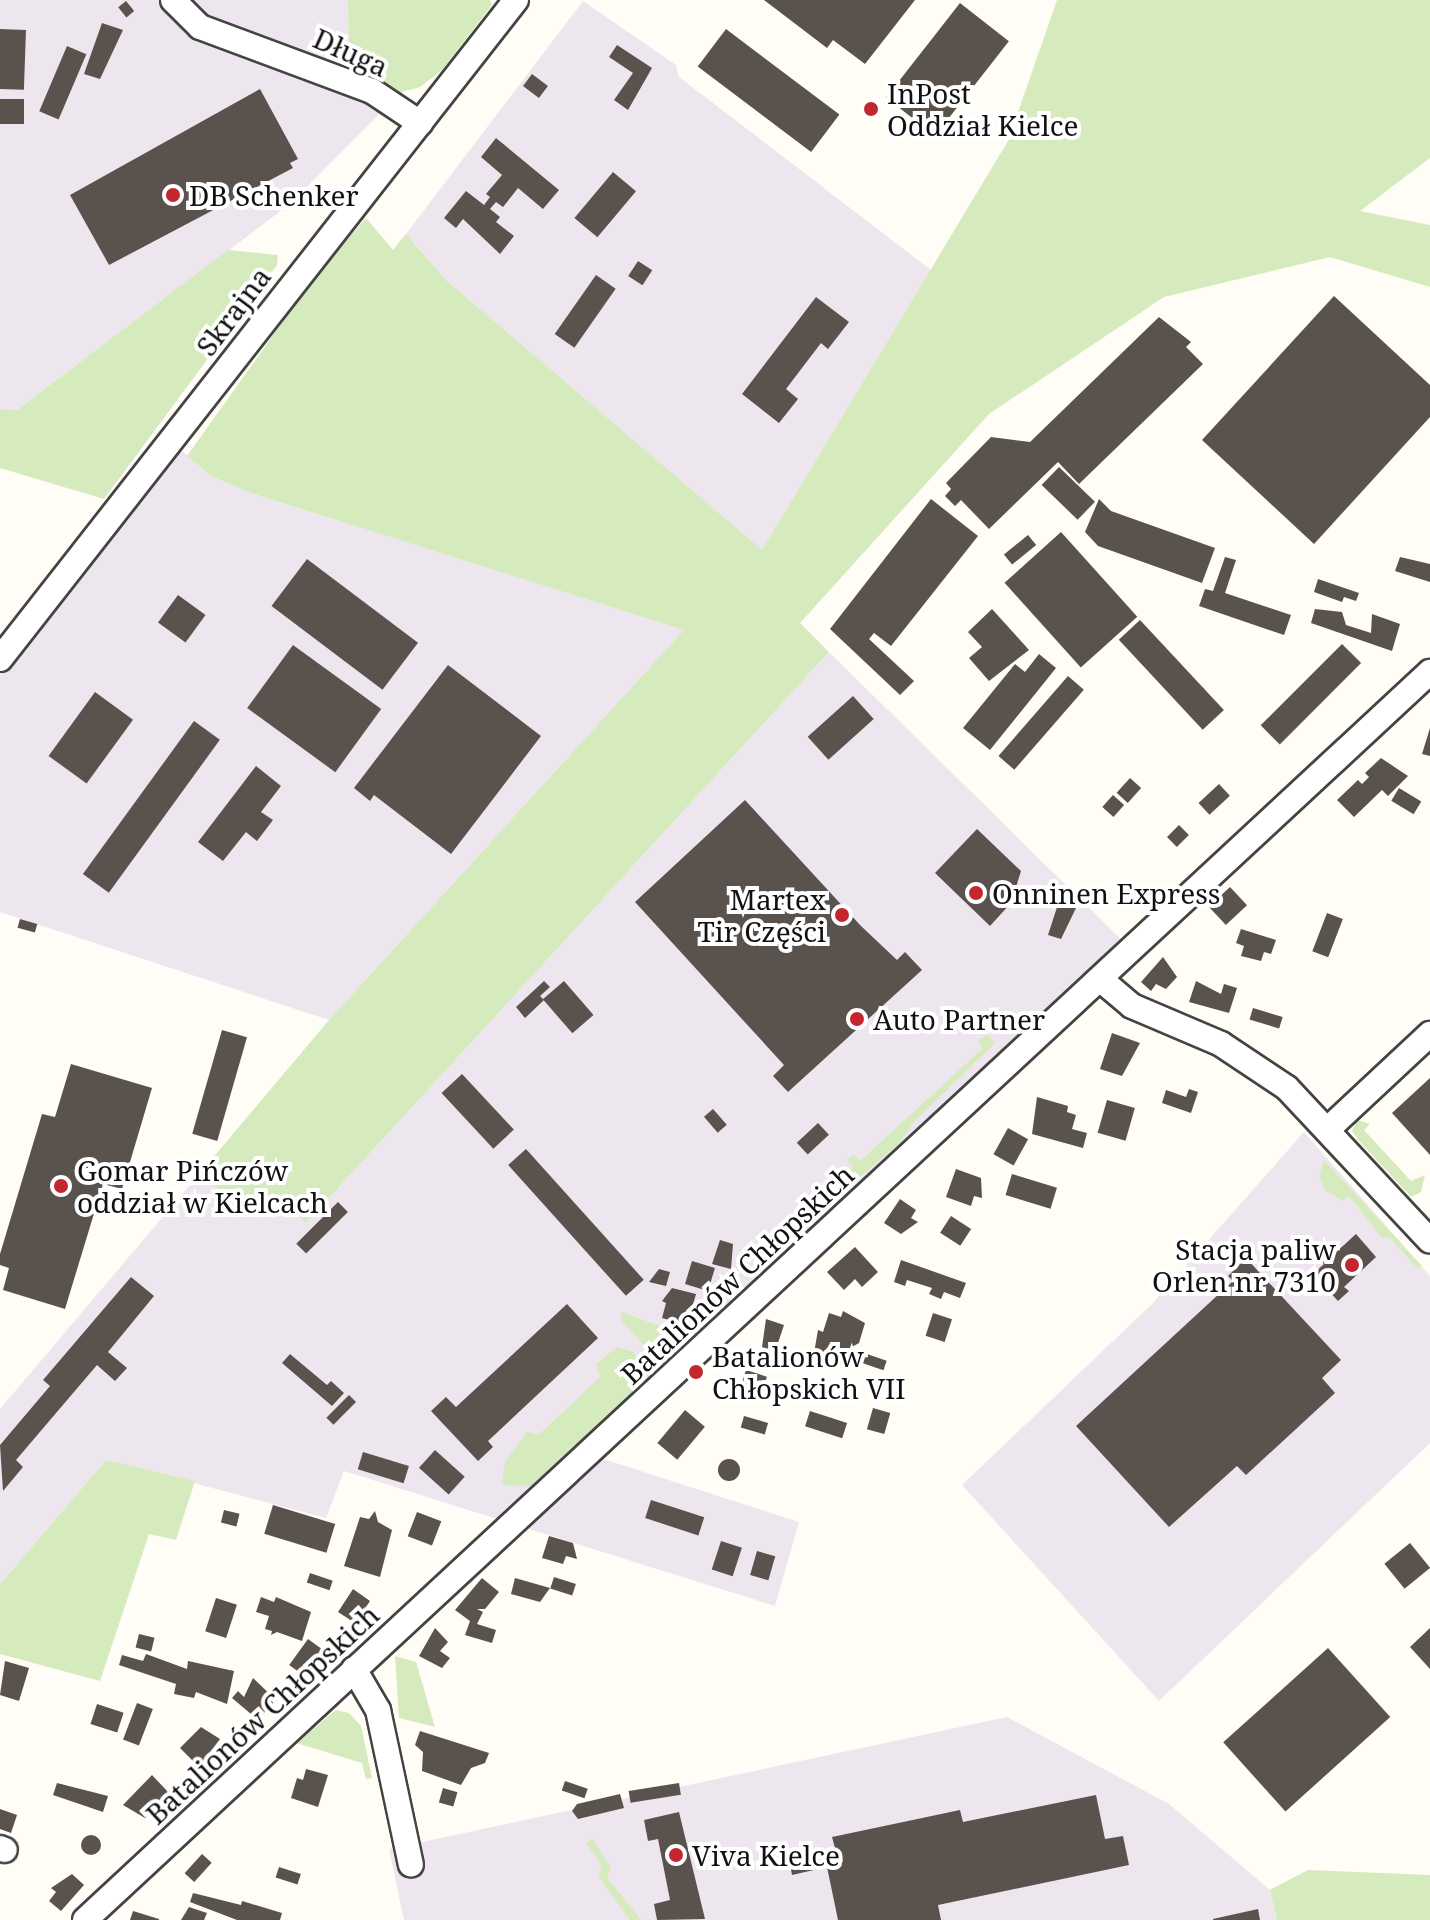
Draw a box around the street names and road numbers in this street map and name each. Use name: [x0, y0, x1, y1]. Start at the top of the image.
street label: Długa: [309, 21, 393, 83]
street label: Skrajna: [189, 260, 277, 362]
street label: Batalionów Chłopskich: [614, 1157, 860, 1391]
street label: Batalionów Chłopskich: [139, 1597, 385, 1831]

